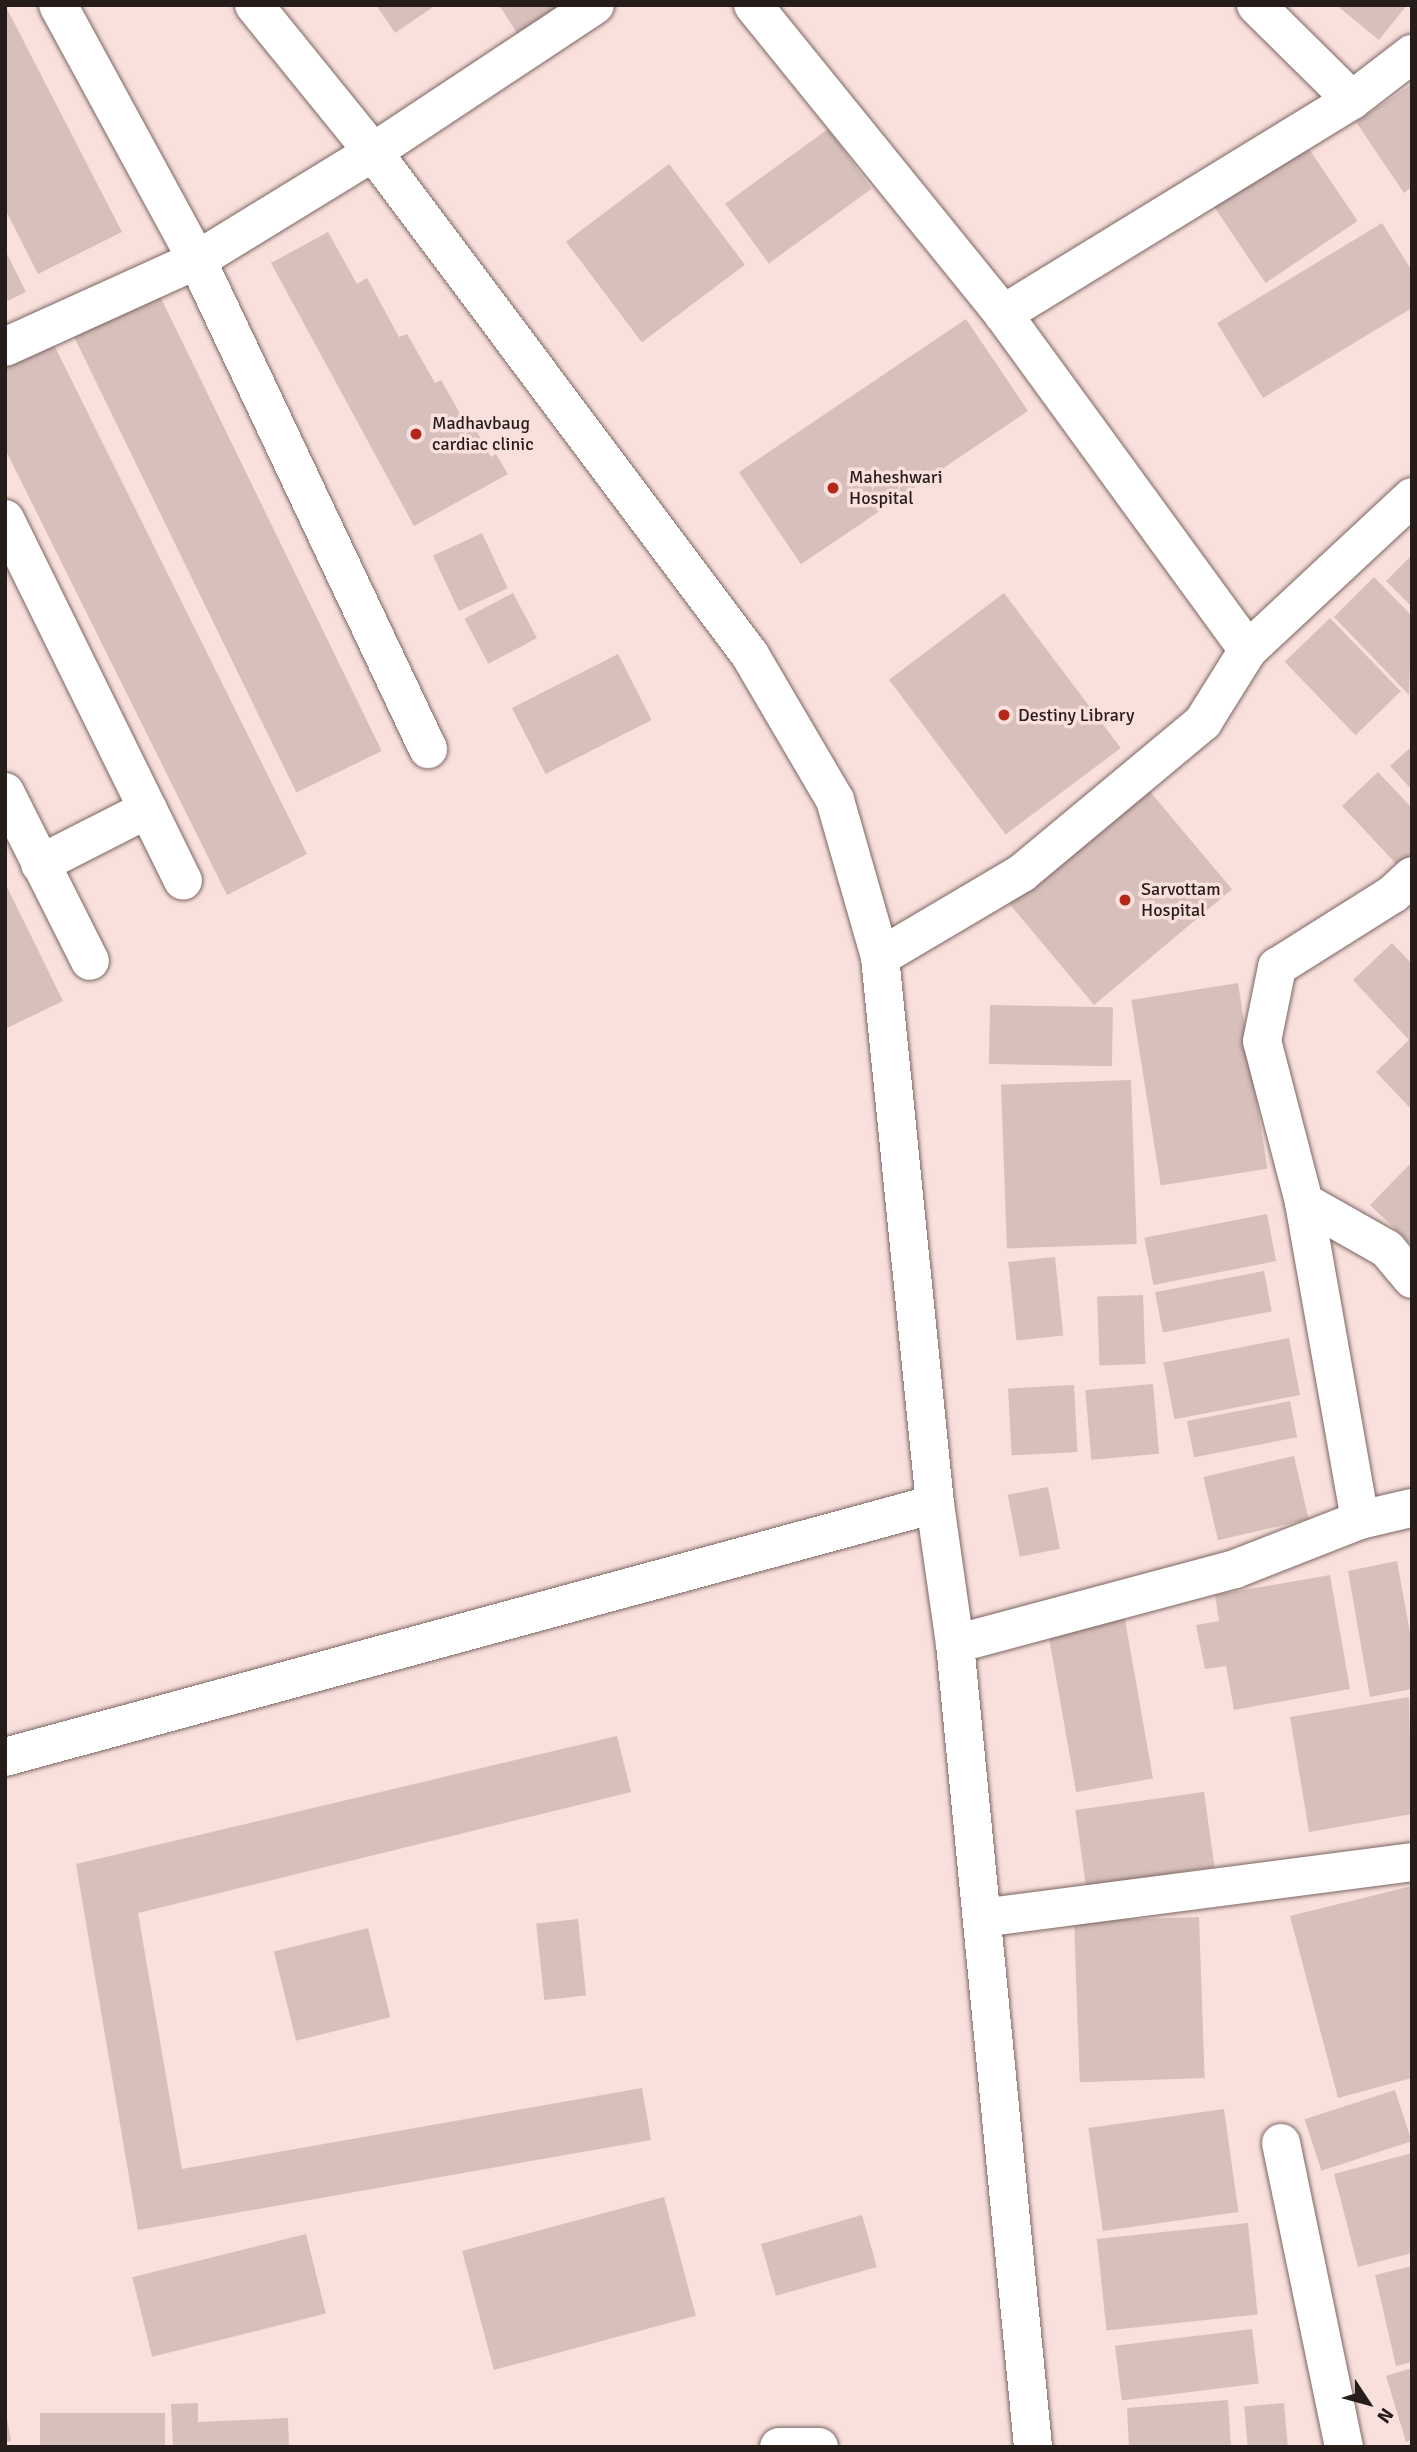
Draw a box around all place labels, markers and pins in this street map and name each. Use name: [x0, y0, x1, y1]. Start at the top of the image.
place label: Madhavbaug cardiac clinic: [432, 413, 534, 456]
marker: Madhavbaug cardiac clinic: [406, 424, 426, 444]
place label: Maheshwari Hospital: [849, 467, 943, 510]
marker: Maheshwari Hospital: [823, 478, 843, 498]
place label: Destiny Library: [1018, 704, 1134, 726]
marker: Destiny Library: [996, 707, 1012, 723]
place label: Sarvottam Hospital: [1141, 879, 1220, 922]
marker: Sarvottam Hospital: [1115, 890, 1135, 910]

